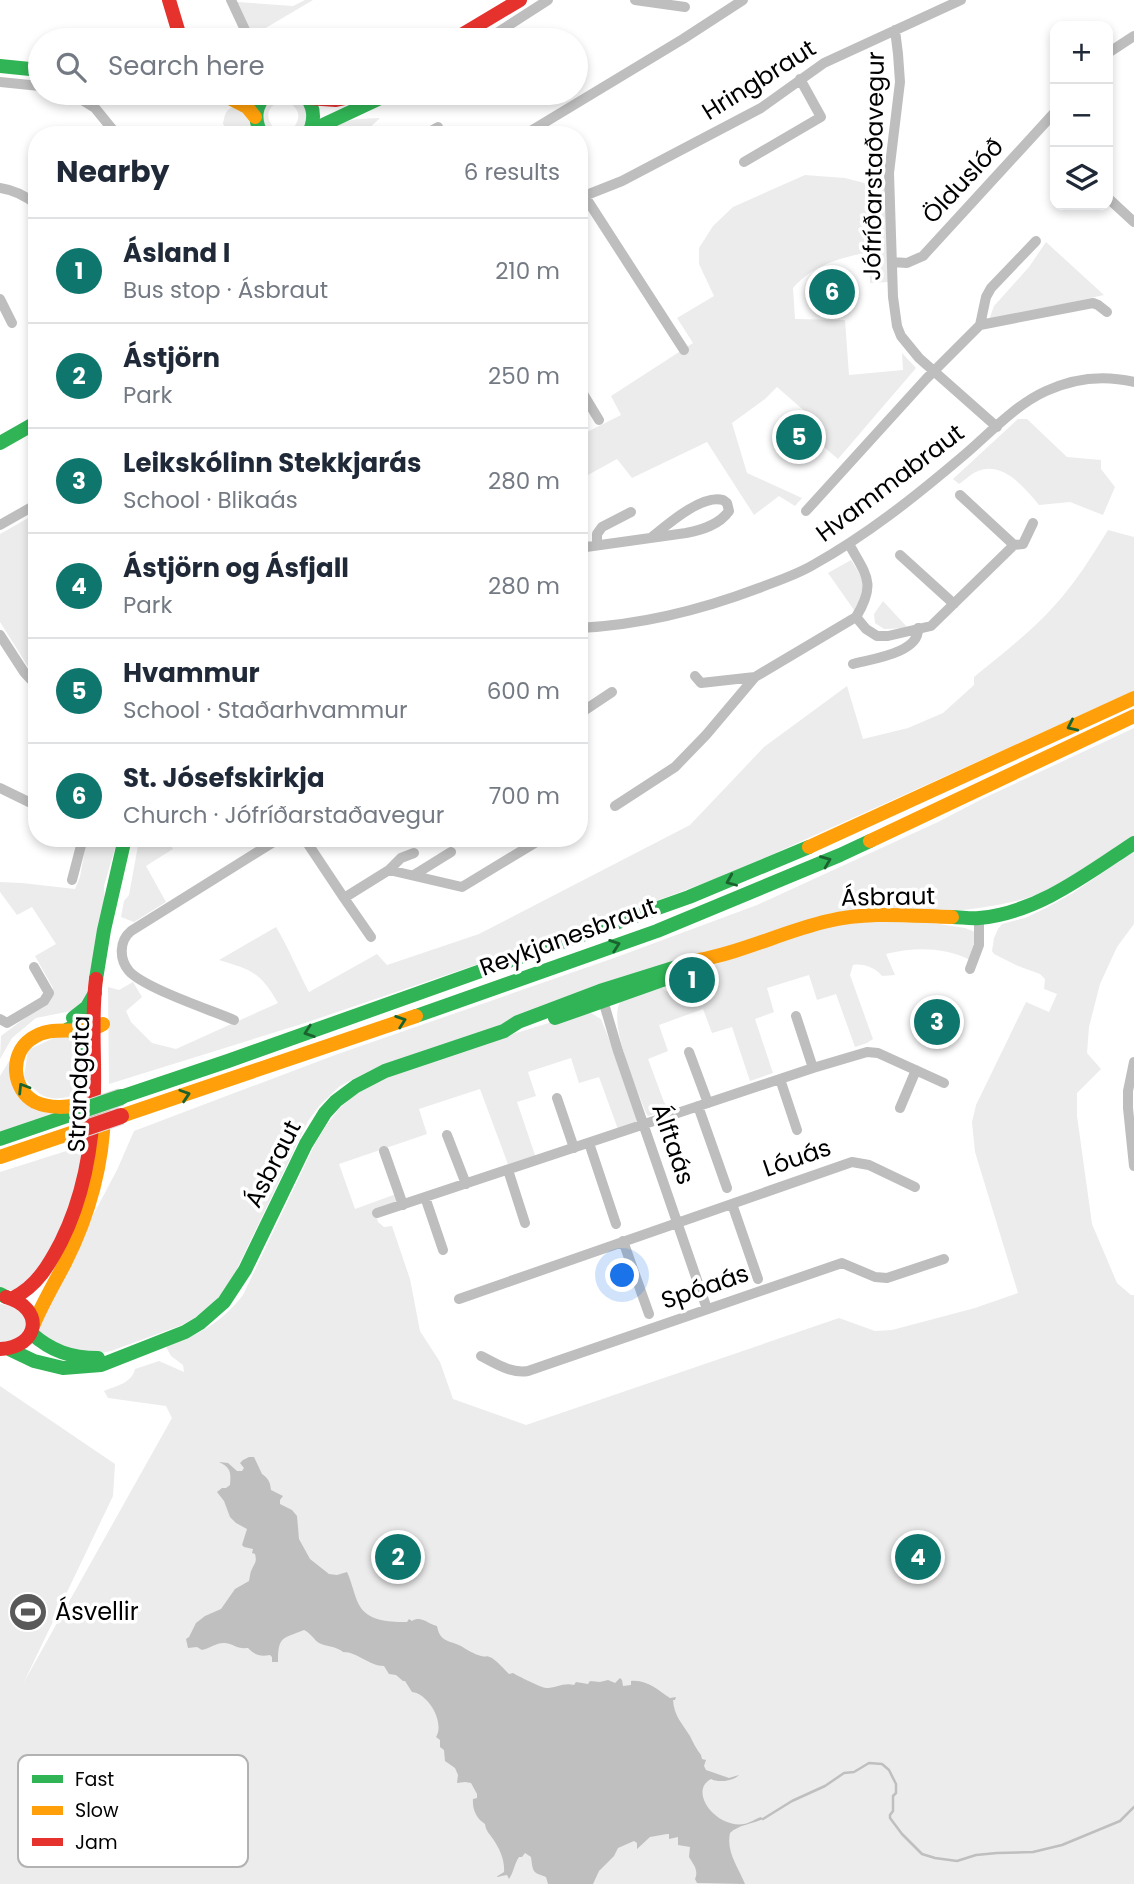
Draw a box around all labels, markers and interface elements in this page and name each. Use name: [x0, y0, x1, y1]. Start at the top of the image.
map controls: [1050, 21, 1113, 210]
button: +: [1050, 21, 1113, 84]
search box: [28, 28, 588, 105]
street label: Hringbraut: [695, 32, 822, 128]
icon: search: [52, 48, 90, 86]
text: Search here: [108, 48, 265, 84]
street label: Jófríðarstaðavegur: [855, 51, 892, 281]
button: −: [1050, 84, 1113, 147]
street label: Ölduslóð: [915, 131, 1011, 230]
button: layers: [1050, 147, 1113, 210]
text: Nearby: [56, 150, 170, 193]
text: 6 results: [464, 156, 560, 188]
text: Ásland I: [123, 235, 230, 271]
text: 1: [75, 255, 83, 287]
text: 210 m: [495, 255, 560, 287]
pin: 6: [809, 266, 855, 318]
text: Bus stop · Ásbraut: [123, 274, 328, 306]
text: Ástjörn: [123, 340, 220, 376]
text: 2: [72, 360, 86, 392]
text: 250 m: [488, 360, 560, 392]
text: Park: [123, 379, 172, 411]
pin: 5: [776, 411, 822, 463]
street label: Hvammabraut: [809, 416, 970, 549]
text: Leikskólinn Stekkjarás: [123, 445, 421, 481]
text: 3: [72, 465, 86, 497]
text: 280 m: [488, 465, 560, 497]
text: School · Blikaás: [123, 484, 298, 516]
text: Ástjörn og Ásfjall: [123, 550, 349, 586]
text: 4: [71, 570, 87, 602]
text: 280 m: [488, 570, 560, 602]
text: Park: [123, 589, 172, 621]
text: Hvammur: [123, 655, 260, 691]
text: 5: [72, 675, 86, 707]
text: 600 m: [487, 675, 560, 707]
text: School · Staðarhvammur: [123, 694, 408, 726]
one-way arrow: [1067, 718, 1079, 732]
text: St. Jósefskirkja: [123, 760, 325, 796]
text: 6: [72, 780, 86, 812]
text: 700 m: [489, 780, 560, 812]
text: Church · Jófríðarstaðavegur: [123, 799, 444, 831]
one-way arrow: [819, 855, 832, 869]
one-way arrow: [725, 872, 737, 886]
street label: Ásbraut: [841, 879, 935, 914]
street label: Reykjanesbraut: [475, 889, 661, 984]
one-way arrow: [609, 940, 621, 954]
pin: 1: [669, 954, 715, 1006]
pin: 3: [914, 996, 960, 1048]
street label: Strandgata: [60, 1015, 97, 1153]
one-way arrow: [394, 1015, 406, 1029]
one-way arrow: [304, 1024, 316, 1038]
one-way arrow: [18, 1083, 31, 1096]
one-way arrow: [179, 1088, 191, 1103]
street label: Álftaás: [644, 1099, 703, 1189]
street label: Ásbraut: [236, 1114, 309, 1213]
street label: Lóuás: [758, 1131, 835, 1184]
street label: Spóaás: [657, 1256, 753, 1317]
your location: [605, 1258, 639, 1292]
pin: 2: [375, 1531, 421, 1583]
pin: 4: [895, 1531, 941, 1583]
sports icon: Ásvellir: [7, 1591, 49, 1633]
place label: Ásvellir: [55, 1595, 139, 1628]
legend: [18, 1755, 248, 1867]
text: Fast: [75, 1766, 114, 1793]
text: Slow: [75, 1797, 119, 1824]
text: Jam: [75, 1829, 117, 1856]

